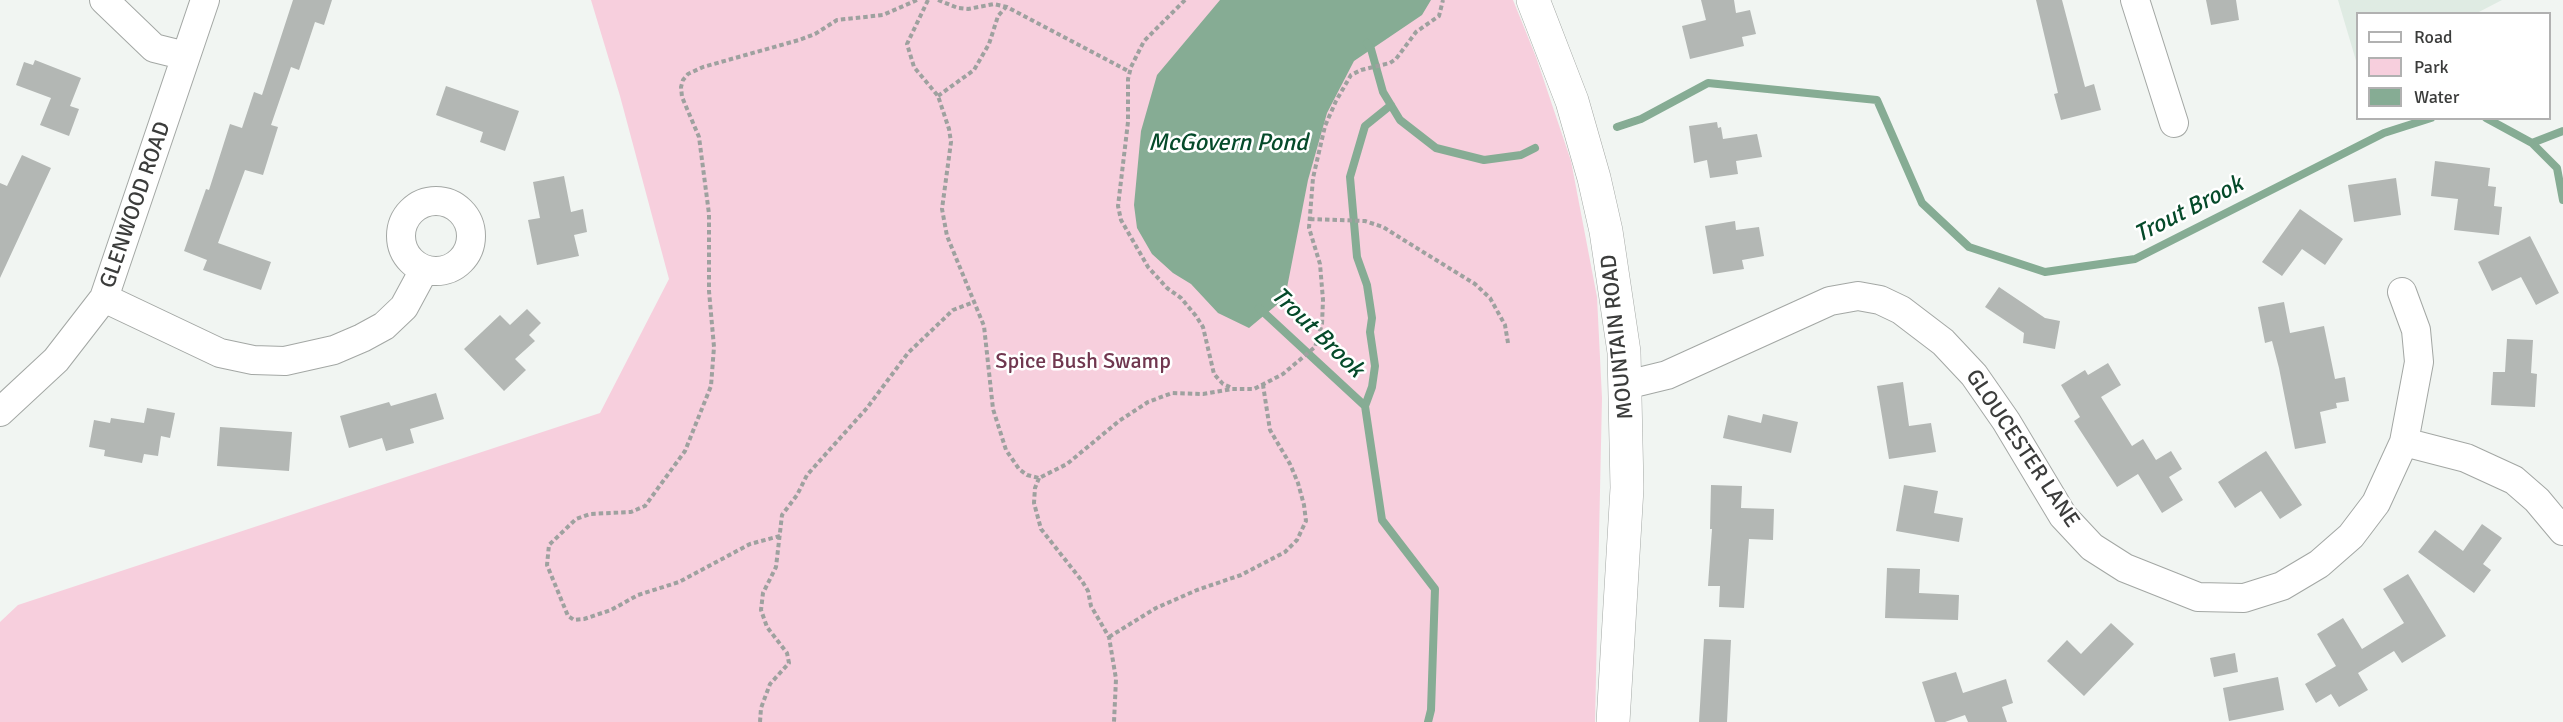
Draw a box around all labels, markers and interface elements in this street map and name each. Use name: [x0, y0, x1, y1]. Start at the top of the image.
legend: [2356, 12, 2551, 120]
text: Road: [2414, 26, 2453, 48]
text: Park: [2414, 56, 2449, 78]
text: Water: [2414, 86, 2459, 108]
street label: GLENWOOD ROAD: [95, 118, 177, 292]
water label: McGovern Pond: [1148, 130, 1308, 158]
water label: Trout Brook: [2130, 170, 2248, 250]
street label: MOUNTAIN ROAD: [1596, 253, 1640, 421]
water label: Trout Brook: [1265, 282, 1369, 384]
park label: Spice Bush Swamp: [995, 349, 1171, 375]
street label: GLOUCESTER LANE: [1959, 365, 2085, 533]

